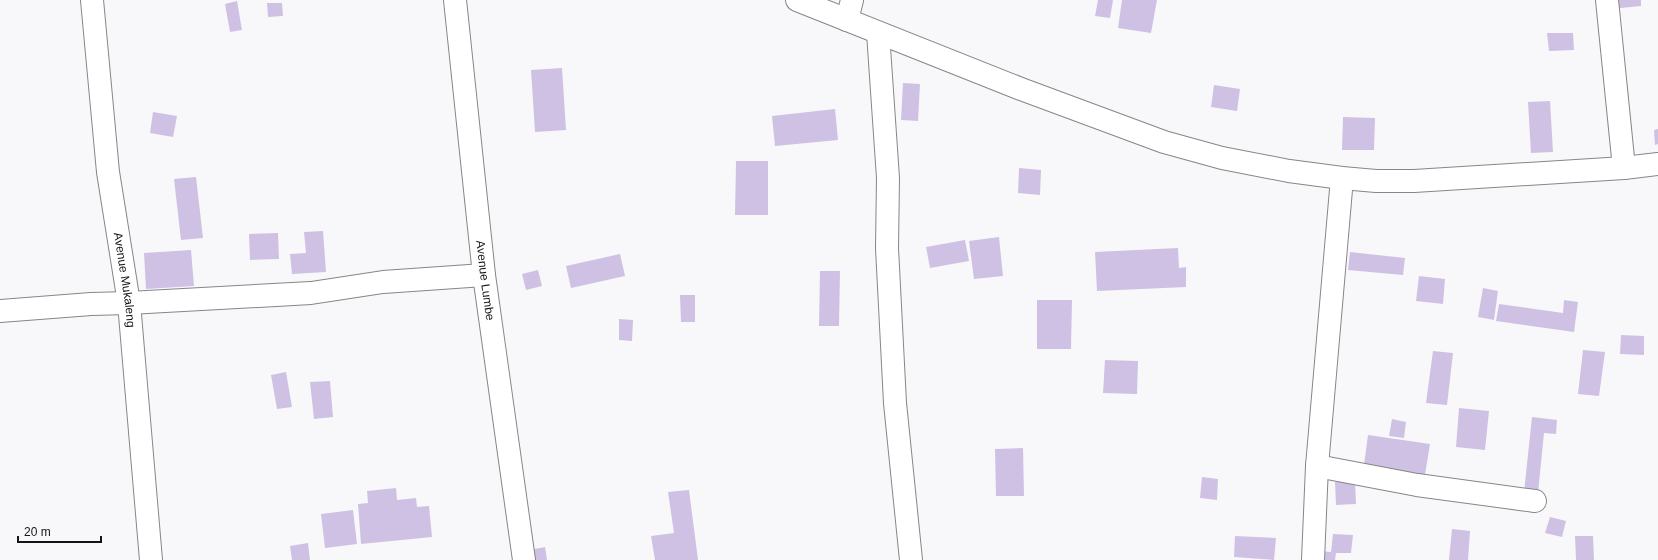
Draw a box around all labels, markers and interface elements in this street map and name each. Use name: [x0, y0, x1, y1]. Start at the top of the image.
street label: Avenue Mukaleng: [111, 231, 138, 328]
street label: Avenue Lumbe: [473, 240, 497, 322]
scale bar: [18, 518, 101, 544]
text: 20 m: [24, 525, 51, 539]

